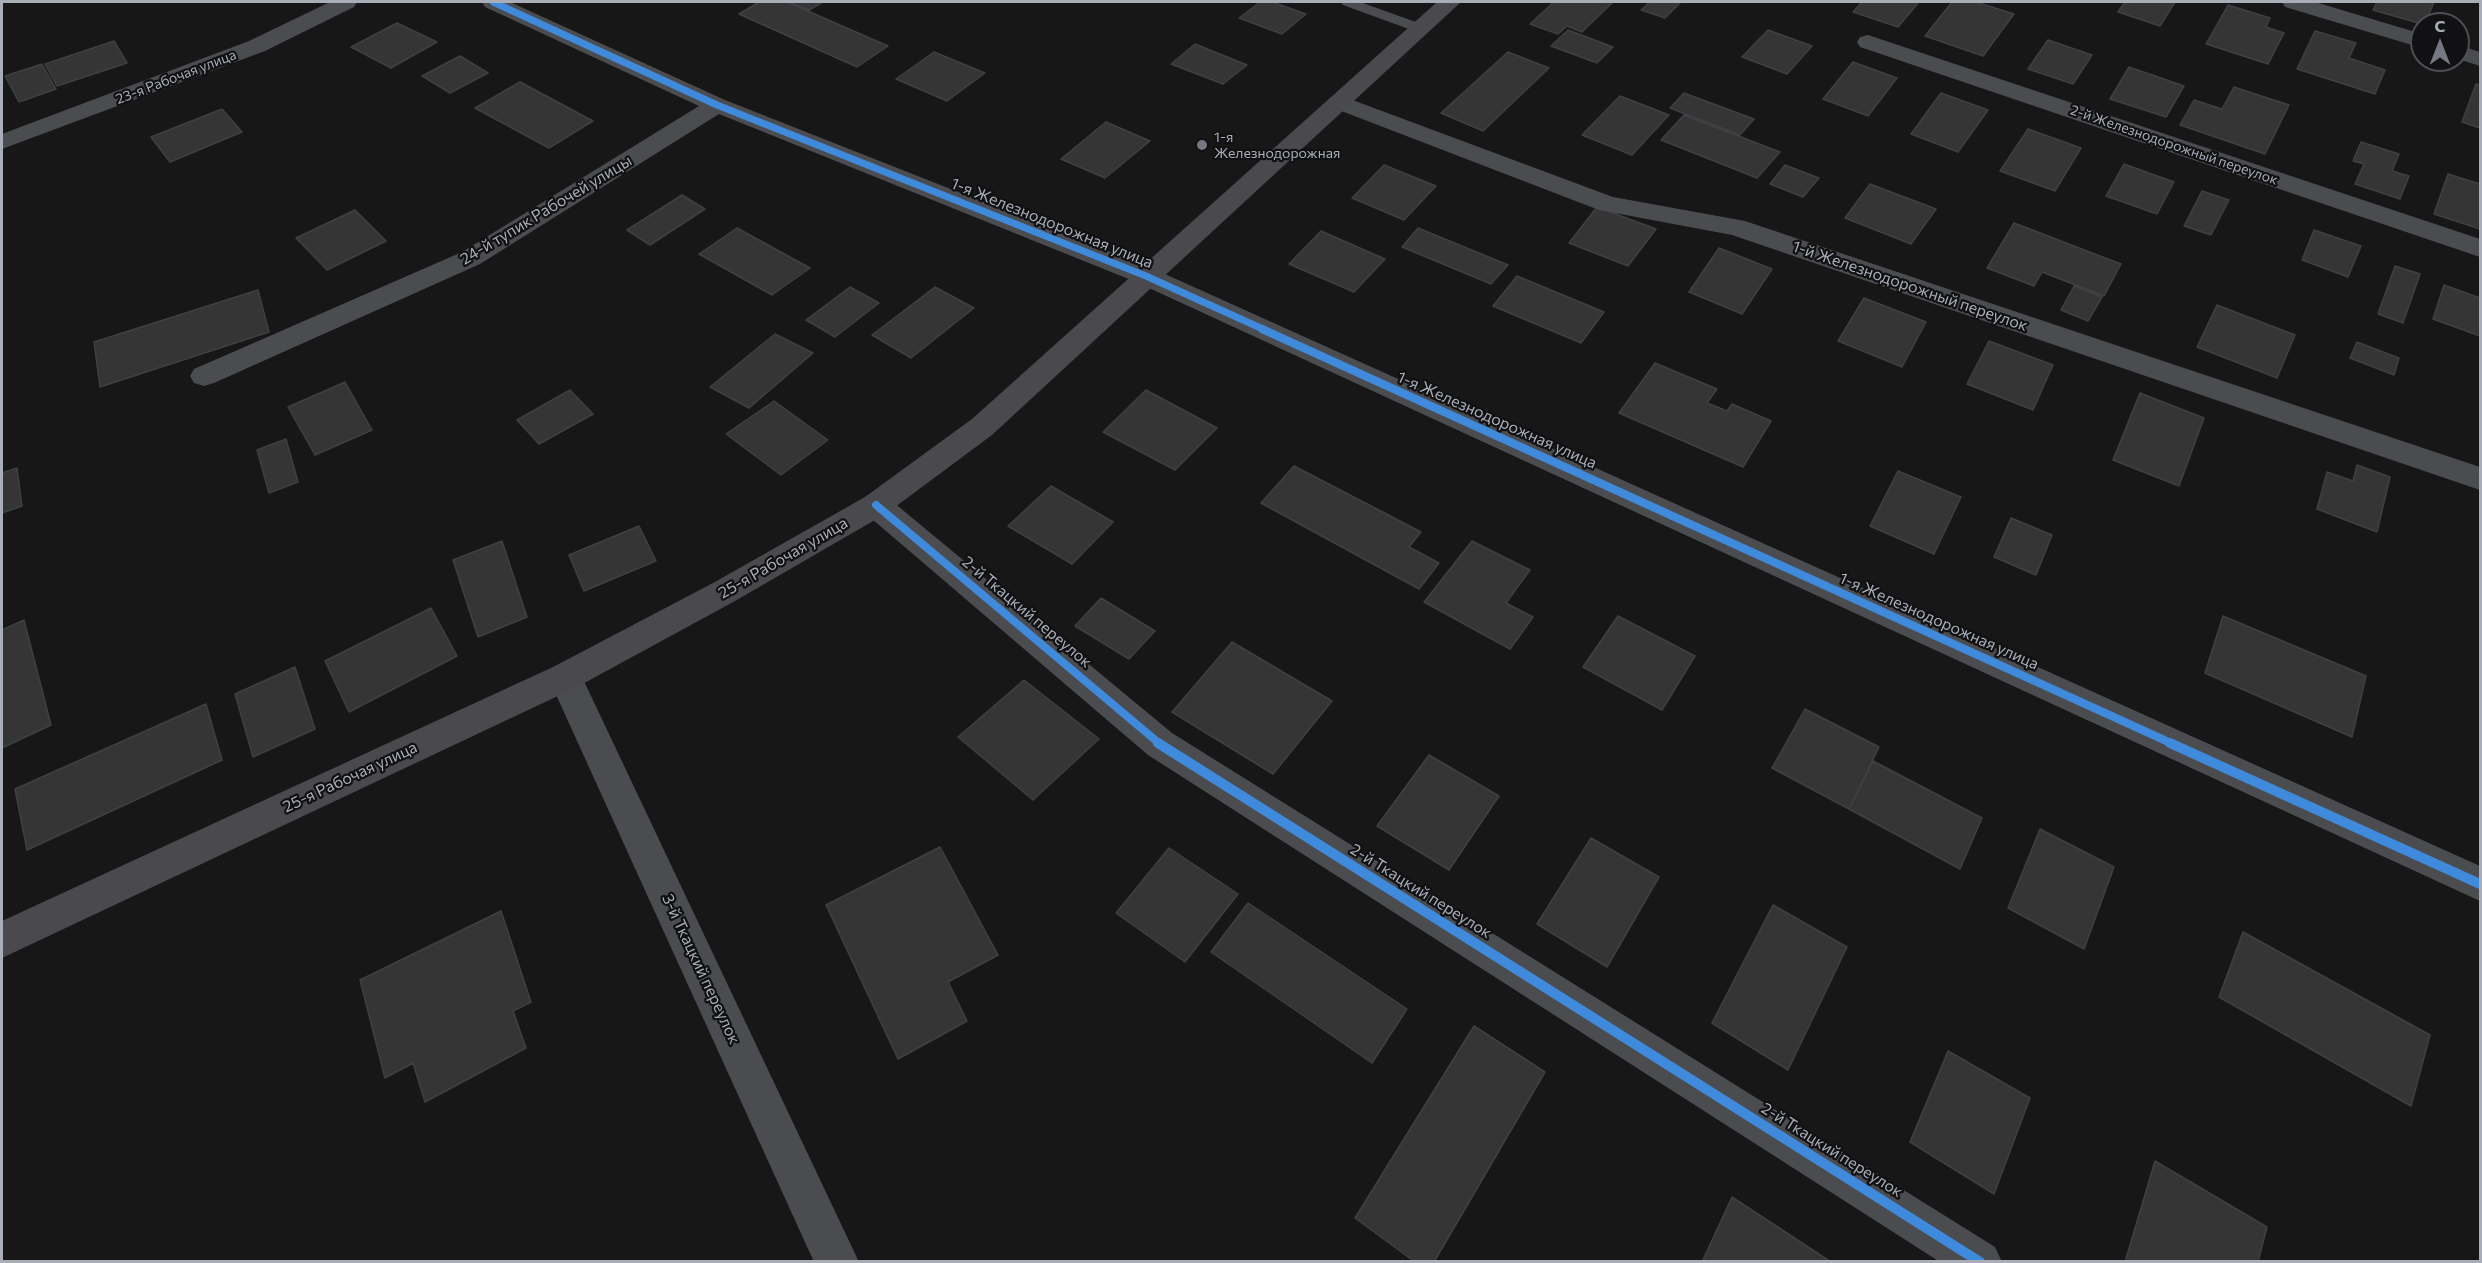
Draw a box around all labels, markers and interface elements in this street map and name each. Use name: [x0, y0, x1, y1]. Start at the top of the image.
north arrow: [2410, 12, 2470, 72]
text: С: [2435, 16, 2445, 35]
street label: 23-я Рабочая улица: [113, 46, 239, 108]
street label: 2-й Железнодорожный переулок: [2068, 102, 2280, 188]
place label: 1-я Железнодорожная: [1214, 129, 1340, 162]
marker: 1-я Железнодорожная: [1195, 138, 1209, 152]
street label: 24-й тупик Рабочей улицы: [457, 151, 635, 269]
street label: 1-я Железнодорожная улица: [948, 174, 1156, 272]
street label: 1-й Железнодорожный переулок: [1790, 237, 2030, 335]
street label: 1-я Железнодорожная улица: [1394, 367, 1600, 473]
street label: 25-я Рабочая улица: [715, 513, 851, 603]
street label: 2-й Ткацкий переулок: [958, 552, 1096, 672]
street label: 1-я Железнодорожная улица: [1836, 568, 2042, 674]
street label: 25-я Рабочая улица: [280, 737, 420, 817]
street label: 2-й Ткацкий переулок: [1347, 840, 1495, 942]
street label: 3-й Ткацкий переулок: [658, 891, 744, 1047]
street label: 2-й Ткацкий переулок: [1758, 1099, 1906, 1201]

